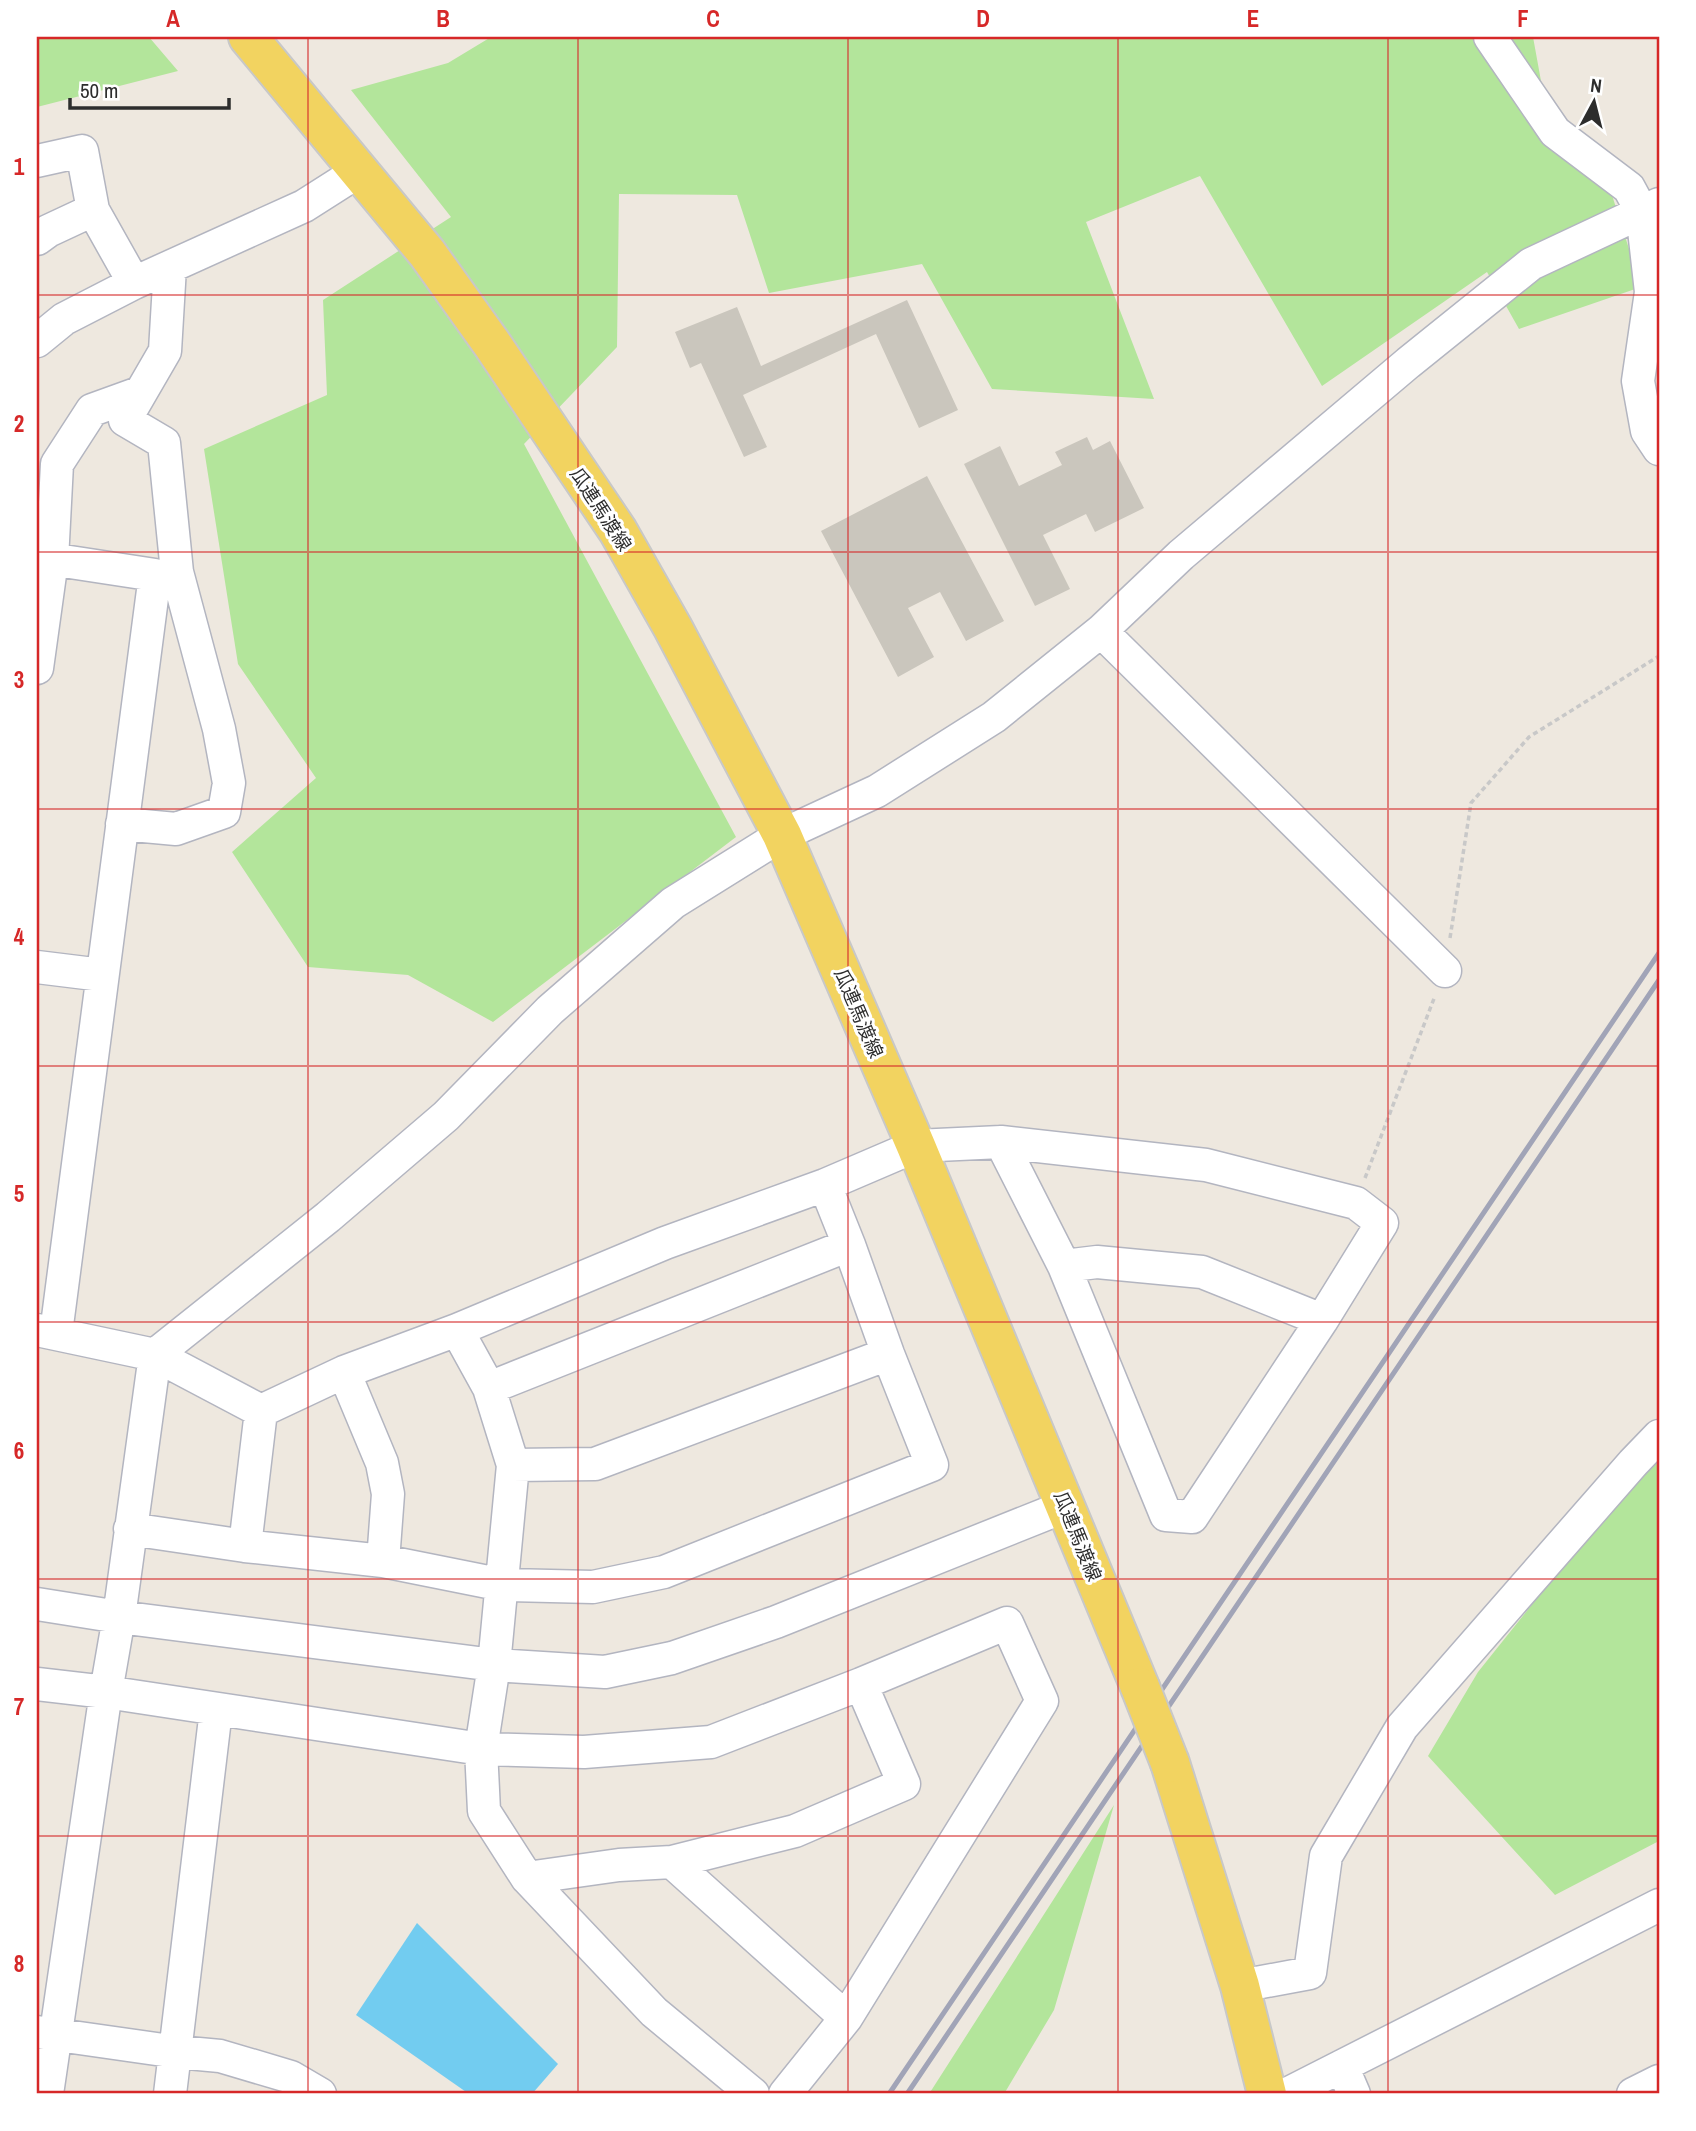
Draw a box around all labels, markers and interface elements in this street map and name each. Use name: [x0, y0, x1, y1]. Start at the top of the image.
text: A: [166, 3, 180, 34]
text: B: [436, 3, 450, 34]
text: C: [706, 3, 720, 34]
text: D: [976, 3, 990, 34]
text: E: [1247, 3, 1259, 34]
text: F: [1517, 3, 1529, 34]
scale bar: [70, 66, 229, 110]
north arrow: [1560, 66, 1630, 136]
text: N: [1589, 72, 1603, 99]
text: 50 m: [80, 76, 118, 105]
text: 1: [14, 151, 25, 182]
text: 2: [14, 408, 24, 439]
street label: 瓜連馬渡線: [564, 462, 638, 556]
text: 3: [14, 664, 24, 695]
text: 4: [14, 921, 25, 952]
street label: 瓜連馬渡線: [828, 964, 890, 1062]
text: 5: [14, 1178, 24, 1209]
text: 6: [14, 1435, 24, 1466]
street label: 瓜連馬渡線: [1048, 1487, 1108, 1585]
text: 7: [14, 1691, 24, 1722]
text: 8: [14, 1948, 24, 1979]

